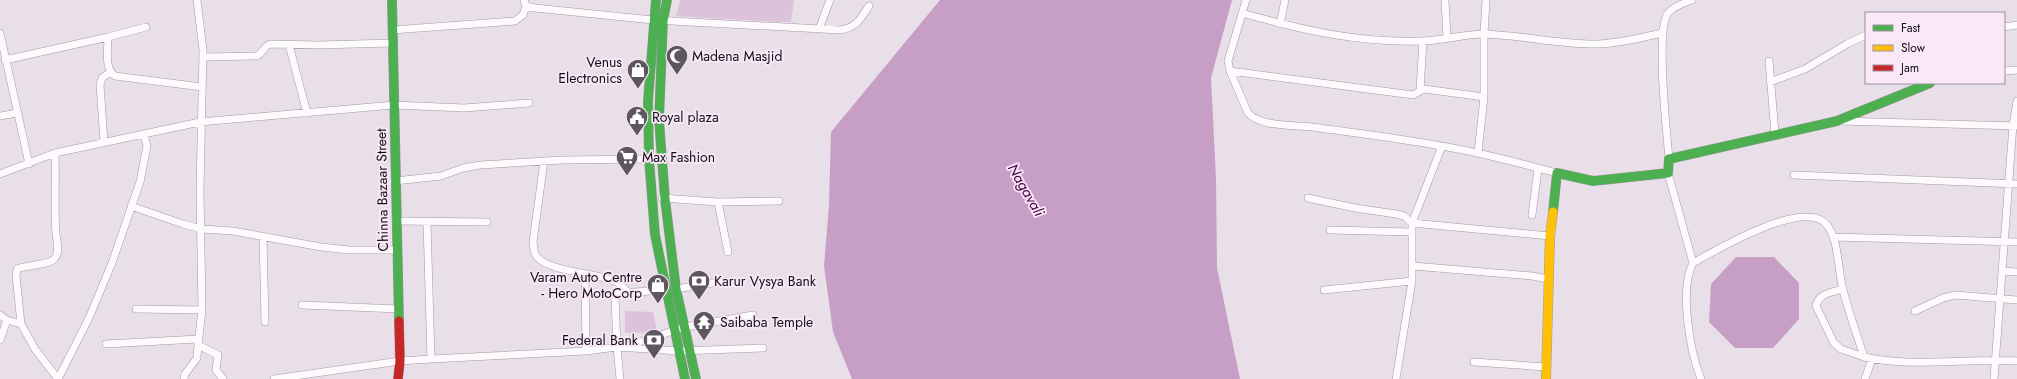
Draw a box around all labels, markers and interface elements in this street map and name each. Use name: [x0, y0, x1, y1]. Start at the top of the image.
legend: [1865, 12, 2005, 84]
text: Fast: [1901, 19, 1920, 37]
text: Slow: [1901, 39, 1926, 57]
mosque icon: Madena Masjid: [664, 43, 690, 76]
place label: Madena Masjid: [692, 46, 782, 66]
place label: Venus Electronics: [558, 52, 622, 88]
shop icon: Venus Electronics: [625, 57, 651, 90]
text: Jam: [1899, 59, 1919, 77]
public building icon: Royal plaza: [624, 104, 650, 137]
place label: Royal plaza: [652, 107, 719, 127]
street label: Chinna Bazaar Street: [371, 128, 393, 252]
supermarket icon: Max Fashion: [614, 144, 640, 177]
place label: Max Fashion: [642, 147, 715, 167]
water label: Nagavali: [1002, 159, 1050, 221]
place label: Varam Auto Centre - Hero MotoCorp: [530, 267, 642, 303]
bank icon: Karur Vysya Bank: [686, 268, 712, 301]
place label: Karur Vysya Bank: [714, 271, 817, 291]
shop icon: Varam Auto Centre - Hero MotoCorp: [645, 272, 671, 305]
temple icon: Saibaba Temple: [691, 309, 717, 342]
place label: Saibaba Temple: [720, 312, 813, 332]
bank icon: Federal Bank: [641, 327, 667, 360]
place label: Federal Bank: [562, 330, 639, 350]

